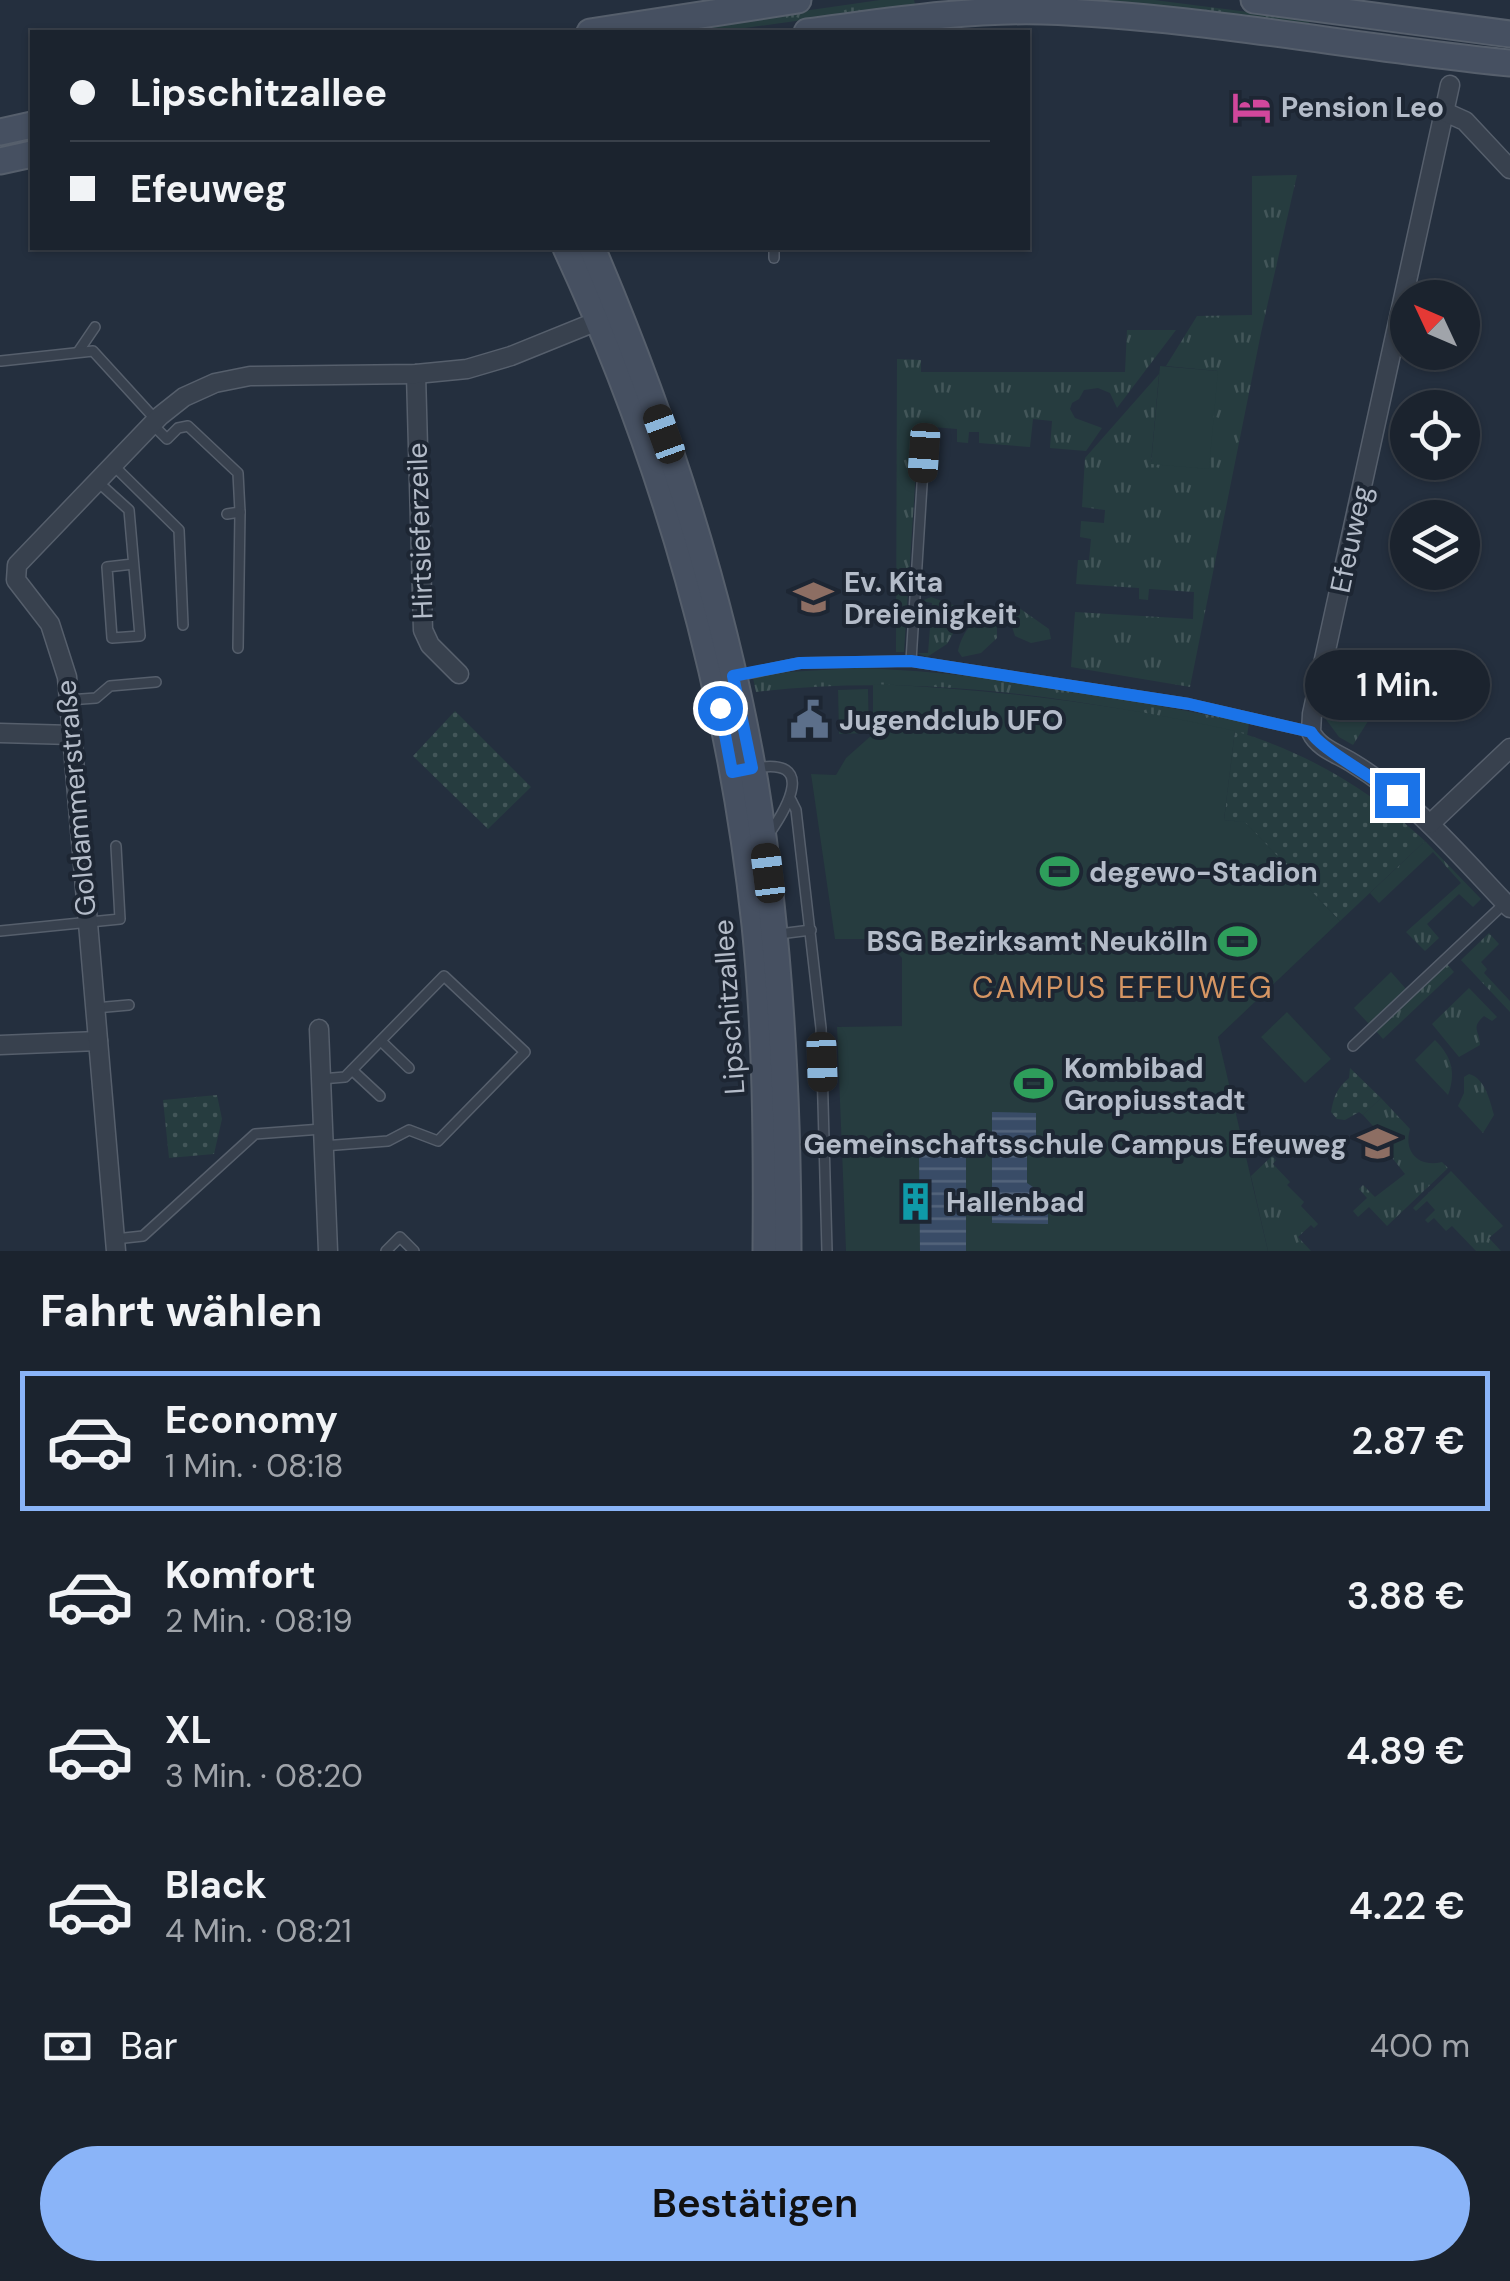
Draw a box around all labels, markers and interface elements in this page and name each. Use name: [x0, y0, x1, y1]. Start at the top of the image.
text: Lipschitzallee: [130, 68, 387, 118]
hotel icon: Pension Leo: [1230, 86, 1272, 128]
place label: Pension Leo: [1281, 89, 1444, 126]
text: Efeuweg: [130, 164, 287, 214]
north arrow: [1390, 280, 1480, 370]
map controls: [1390, 280, 1480, 590]
button: locate: [1390, 390, 1480, 480]
car: [640, 401, 688, 467]
car: [907, 422, 941, 484]
street label: Hirtsieferzeile: [398, 442, 442, 620]
street label: Efeuweg: [1322, 482, 1380, 596]
button: layers: [1390, 500, 1480, 590]
place label: Ev. Kita Dreieinigkeit: [844, 564, 1017, 633]
school or university icon: Ev. Kita Dreieinigkeit: [793, 577, 835, 619]
callout: 1 Min.: [1304, 650, 1490, 720]
text: 1 Min.: [1356, 664, 1439, 706]
street label: Goldammerstraße: [47, 678, 105, 918]
route start: [698, 686, 743, 731]
public building icon: Jugendclub UFO: [788, 699, 830, 741]
place label: Jugendclub UFO: [839, 702, 1063, 739]
route end: [1375, 773, 1420, 818]
car: [749, 841, 787, 905]
sports icon: degewo-Stadion: [1038, 851, 1080, 893]
place label: degewo-Stadion: [1089, 854, 1318, 891]
street label: Lipschitzallee: [704, 918, 754, 1096]
sports icon: BSG Bezirksamt Neukölln: [1217, 920, 1259, 962]
place label: BSG Bezirksamt Neukölln: [867, 923, 1208, 960]
district label: CAMPUS EFEUWEG: [972, 968, 1274, 1007]
car: [806, 1031, 838, 1093]
place label: Kombibad Gropiusstadt: [1064, 1050, 1246, 1119]
sports icon: Kombibad Gropiusstadt: [1013, 1063, 1055, 1105]
school or university icon: Gemeinschaftsschule Campus Efeuweg: [1356, 1123, 1398, 1165]
place label: Gemeinschaftsschule Campus Efeuweg: [803, 1126, 1347, 1163]
building icon: Hallenbad: [895, 1181, 937, 1223]
place label: Hallenbad: [946, 1184, 1085, 1221]
text: Fahrt wählen: [40, 1281, 322, 1340]
text: Economy: [165, 1395, 338, 1445]
icon: car: [45, 1396, 135, 1486]
text: 2.87 €: [1352, 1416, 1465, 1466]
text: 1 Min. · 08:18: [165, 1445, 343, 1487]
text: Komfort: [165, 1550, 316, 1600]
icon: car: [45, 1551, 135, 1641]
text: 3.88 €: [1347, 1571, 1465, 1621]
text: 2 Min. · 08:19: [165, 1600, 353, 1642]
text: XL: [165, 1705, 212, 1755]
icon: car: [45, 1706, 135, 1796]
text: 4.89 €: [1346, 1726, 1465, 1776]
text: 3 Min. · 08:20: [165, 1755, 363, 1797]
text: Black: [165, 1860, 267, 1910]
icon: car: [45, 1861, 135, 1951]
text: 4.22 €: [1349, 1881, 1465, 1931]
text: 4 Min. · 08:21: [165, 1910, 352, 1952]
icon: cash: [40, 2019, 95, 2074]
text: Bar: [120, 2021, 178, 2071]
text: 400 m: [1370, 2025, 1470, 2067]
button: Bestätigen: [40, 2146, 1470, 2261]

